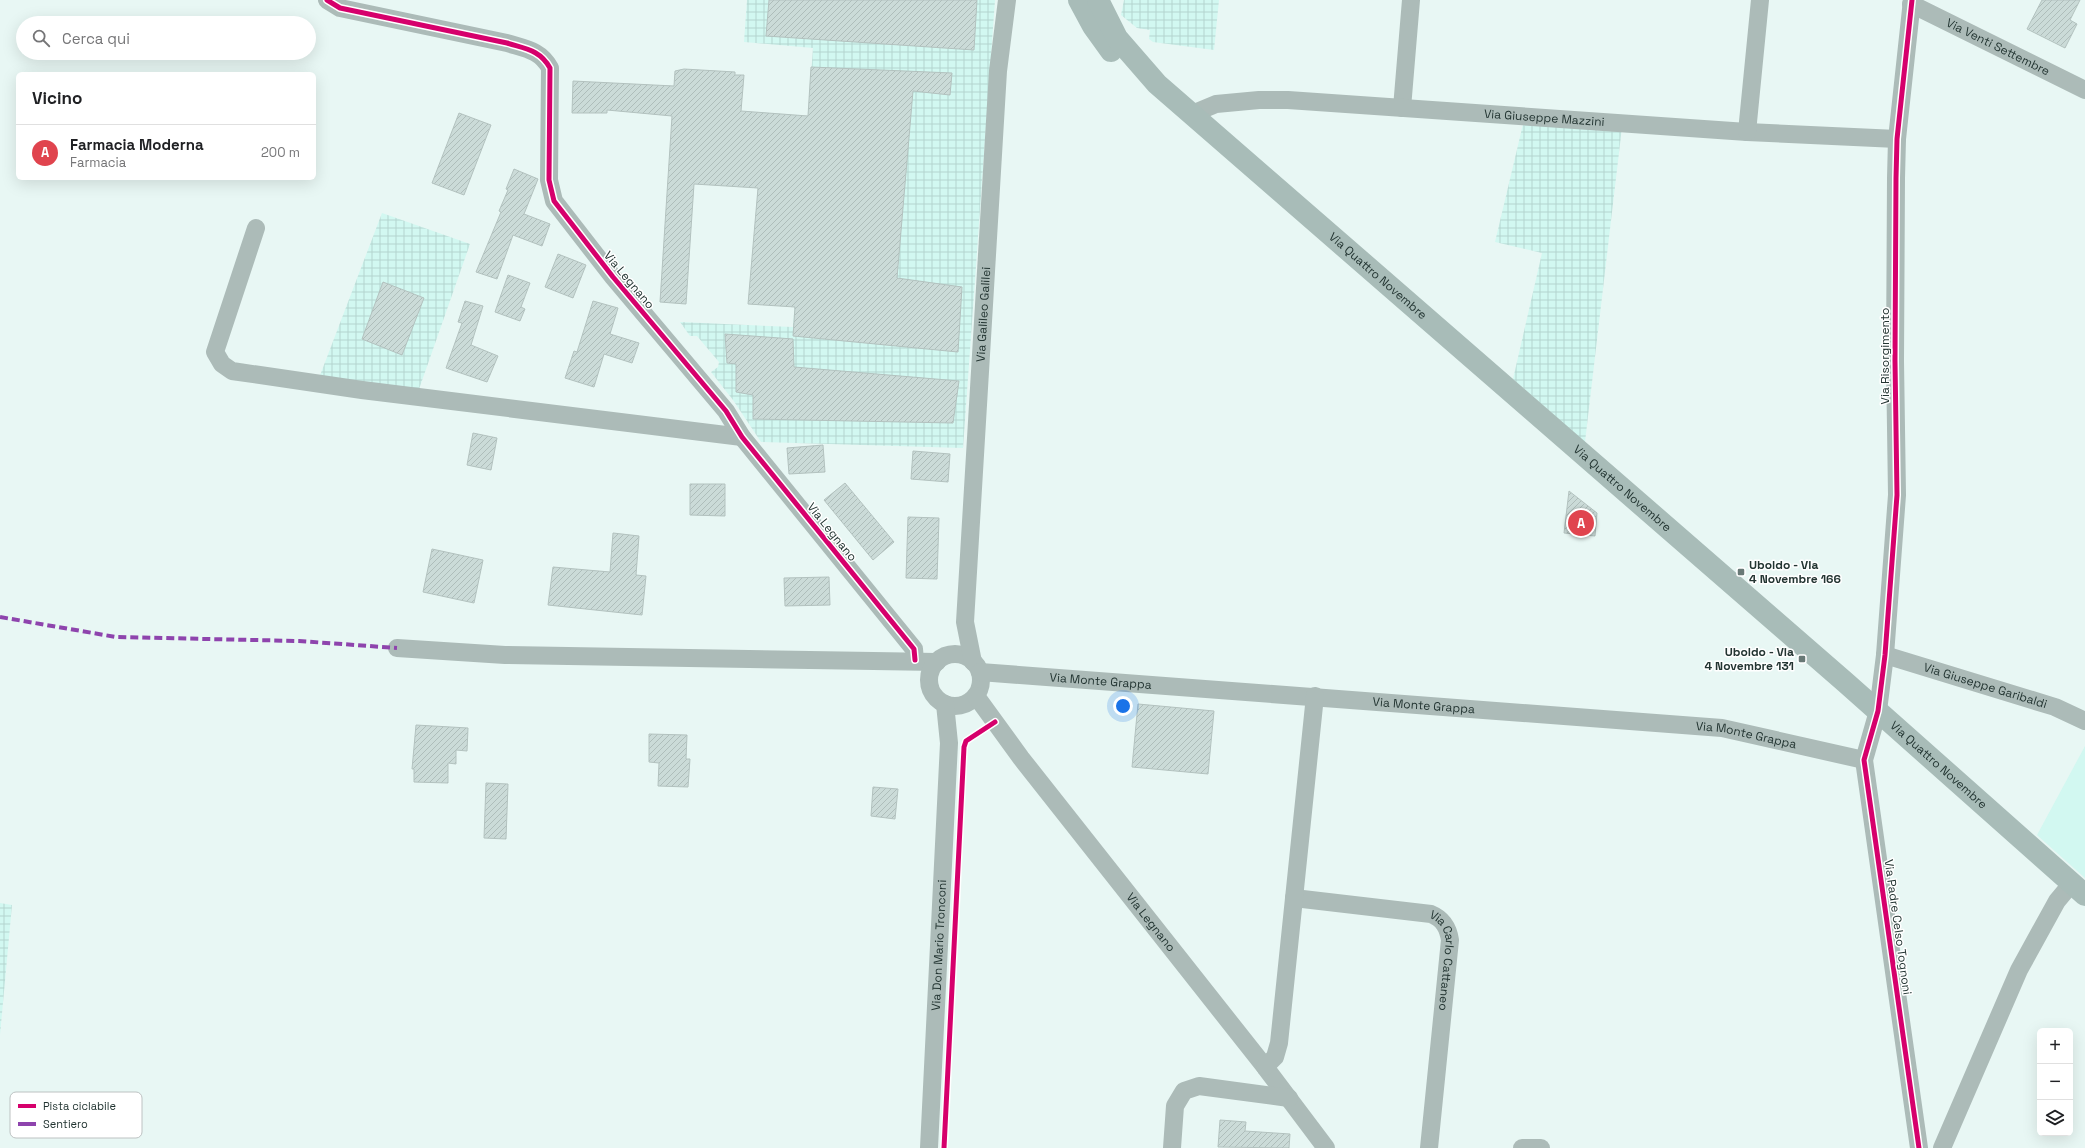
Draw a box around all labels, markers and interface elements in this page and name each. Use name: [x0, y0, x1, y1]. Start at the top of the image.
street label: Via Venti Settembre: [1944, 15, 2052, 79]
search box: [16, 16, 316, 60]
icon: search: [30, 27, 52, 49]
text: Cerca qui: [62, 29, 130, 48]
text: Vicino: [32, 87, 82, 109]
street label: Via Giuseppe Mazzini: [1483, 106, 1605, 130]
text: Farmacia Moderna: [70, 135, 204, 154]
text: A: [41, 144, 49, 161]
text: 200 m: [261, 144, 300, 161]
text: Farmacia: [70, 154, 126, 171]
street label: Via Quattro Novembre: [1325, 229, 1430, 323]
street label: Via Legnano: [600, 248, 658, 312]
street label: Via Galileo Galilei: [973, 266, 994, 362]
street label: Via Risorgimento: [1877, 308, 1893, 404]
street label: Via Quattro Novembre: [1570, 441, 1675, 535]
street label: Via Legnano: [804, 499, 860, 565]
pin: A: [1568, 508, 1594, 538]
place label: Uboldo - Via 4 Novembre 166: [1749, 557, 1841, 587]
marker: Uboldo - Via 4 Novembre 166: [1736, 567, 1746, 577]
place label: Uboldo - Via 4 Novembre 131: [1704, 644, 1794, 674]
marker: Uboldo - Via 4 Novembre 131: [1797, 654, 1807, 664]
street label: Via Giuseppe Garibaldi: [1922, 659, 2049, 712]
street label: Via Monte Grappa: [1049, 669, 1152, 693]
street label: Via Monte Grappa: [1372, 694, 1476, 717]
your location: [1113, 696, 1133, 716]
street label: Via Monte Grappa: [1695, 718, 1798, 753]
street label: Via Quattro Novembre: [1886, 718, 1990, 812]
street label: Via Padre Celso Tognoni: [1881, 858, 1915, 996]
street label: Via Don Mario Tronconi: [928, 879, 950, 1011]
street label: Via Legnano: [1123, 890, 1179, 955]
street label: Via Carlo Cattaneo: [1427, 906, 1458, 1012]
map controls: [2037, 1028, 2073, 1136]
button: +: [2037, 1028, 2073, 1064]
button: −: [2037, 1064, 2073, 1100]
legend: [10, 1092, 142, 1138]
text: Pista ciclabile: [43, 1099, 116, 1113]
button: layers: [2037, 1100, 2073, 1136]
text: Sentiero: [43, 1117, 88, 1131]

